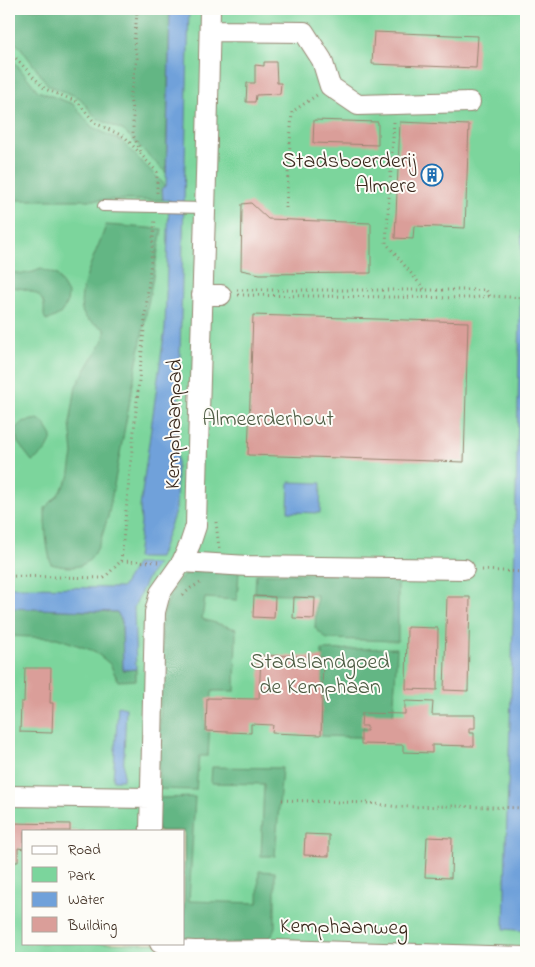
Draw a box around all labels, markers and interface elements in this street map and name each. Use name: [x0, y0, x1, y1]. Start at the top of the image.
place label: Stadsboerderij Almere: [282, 146, 417, 203]
building icon: Stadsboerderij Almere: [420, 163, 444, 187]
street label: Kemphaanpad: [158, 359, 192, 489]
park label: Almeerderhout: [202, 404, 334, 436]
park label: Stadslandgoed de Kemphaan: [250, 647, 390, 704]
legend: [22, 830, 185, 944]
text: Road: [68, 839, 101, 861]
text: Park: [68, 865, 96, 887]
text: Water: [68, 889, 104, 911]
street label: Kemphaanweg: [280, 911, 408, 946]
text: Building: [67, 915, 117, 938]

